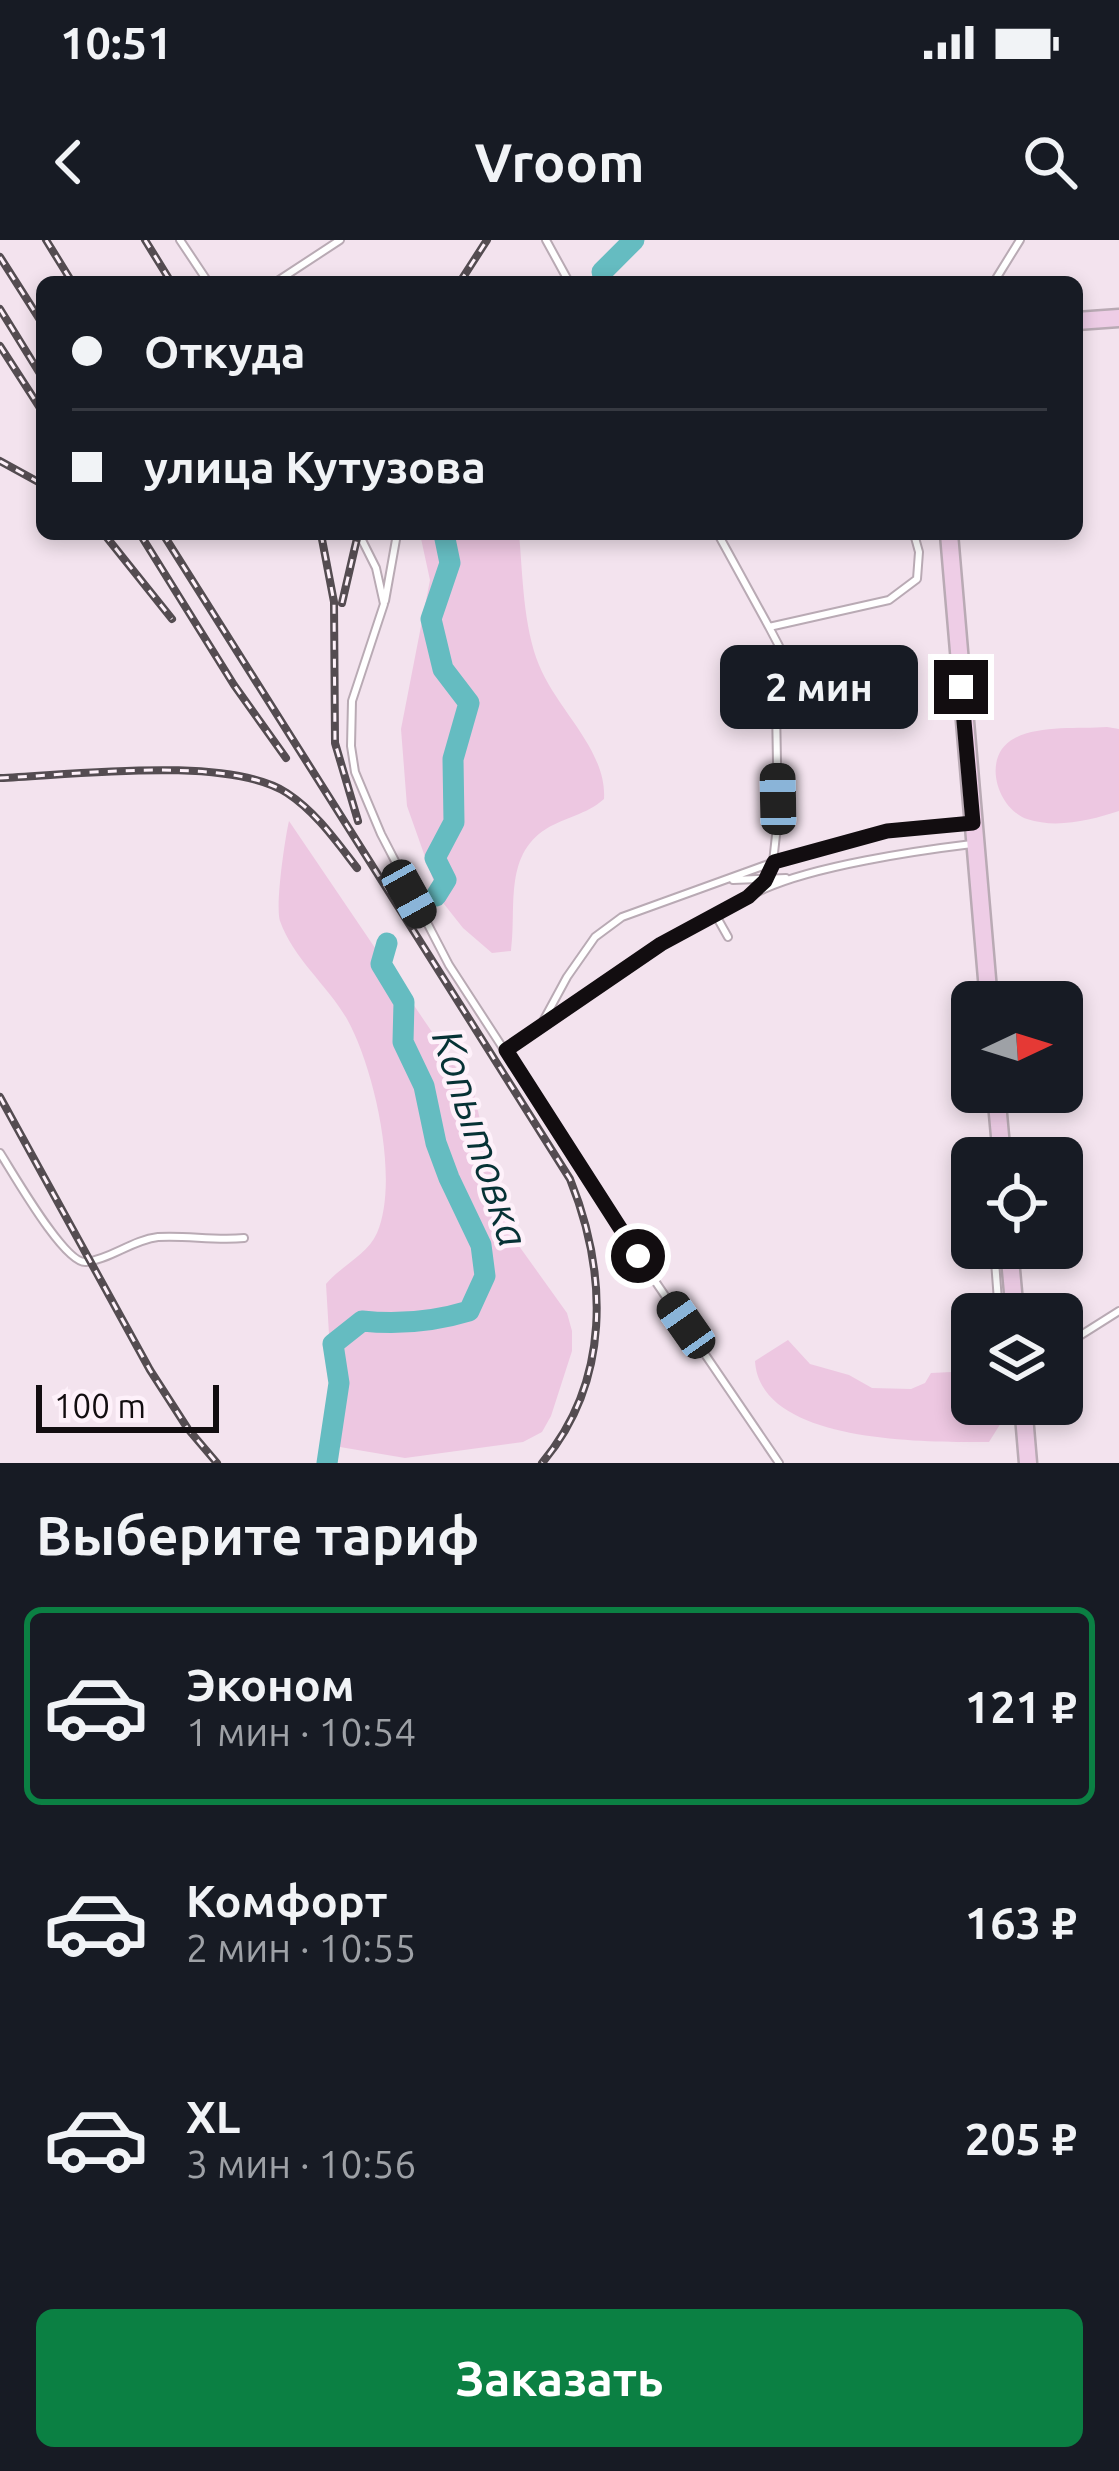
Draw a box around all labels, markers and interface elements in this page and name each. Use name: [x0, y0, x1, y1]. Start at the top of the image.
text: 10:51: [60, 17, 173, 68]
icon: back: [36, 129, 102, 195]
icon: search: [1017, 129, 1083, 195]
text: Vroom: [475, 132, 644, 192]
text: Откуда: [144, 326, 305, 377]
text: улица Кутузова: [144, 441, 486, 492]
callout: 2 мин: [721, 645, 919, 729]
route end: [934, 660, 988, 714]
text: 2 мин: [765, 665, 873, 708]
car: [759, 763, 797, 835]
car: [376, 854, 442, 934]
north arrow: [951, 981, 1083, 1113]
map controls: [951, 981, 1083, 1425]
water label: Копытовка: [424, 1024, 538, 1252]
button: locate: [951, 1137, 1083, 1269]
route start: [611, 1229, 665, 1283]
car: [651, 1285, 721, 1365]
button: layers: [951, 1293, 1083, 1425]
scale bar: [36, 1379, 219, 1432]
text: 100 m: [54, 1387, 146, 1424]
text: Выберите тариф: [36, 1505, 480, 1565]
icon: car: [42, 1652, 150, 1760]
text: Эконом: [186, 1659, 355, 1710]
text: 121 ₽: [965, 1681, 1077, 1732]
text: 1 мин · 10:54: [186, 1710, 416, 1753]
icon: car: [42, 1868, 150, 1976]
text: Комфорт: [186, 1875, 388, 1926]
text: 163 ₽: [965, 1897, 1077, 1948]
text: 2 мин · 10:55: [186, 1926, 416, 1969]
icon: car: [42, 2084, 150, 2192]
text: XL: [186, 2091, 240, 2142]
text: 205 ₽: [965, 2113, 1077, 2164]
text: 3 мин · 10:56: [186, 2142, 416, 2185]
button: Заказать: [36, 2309, 1083, 2447]

